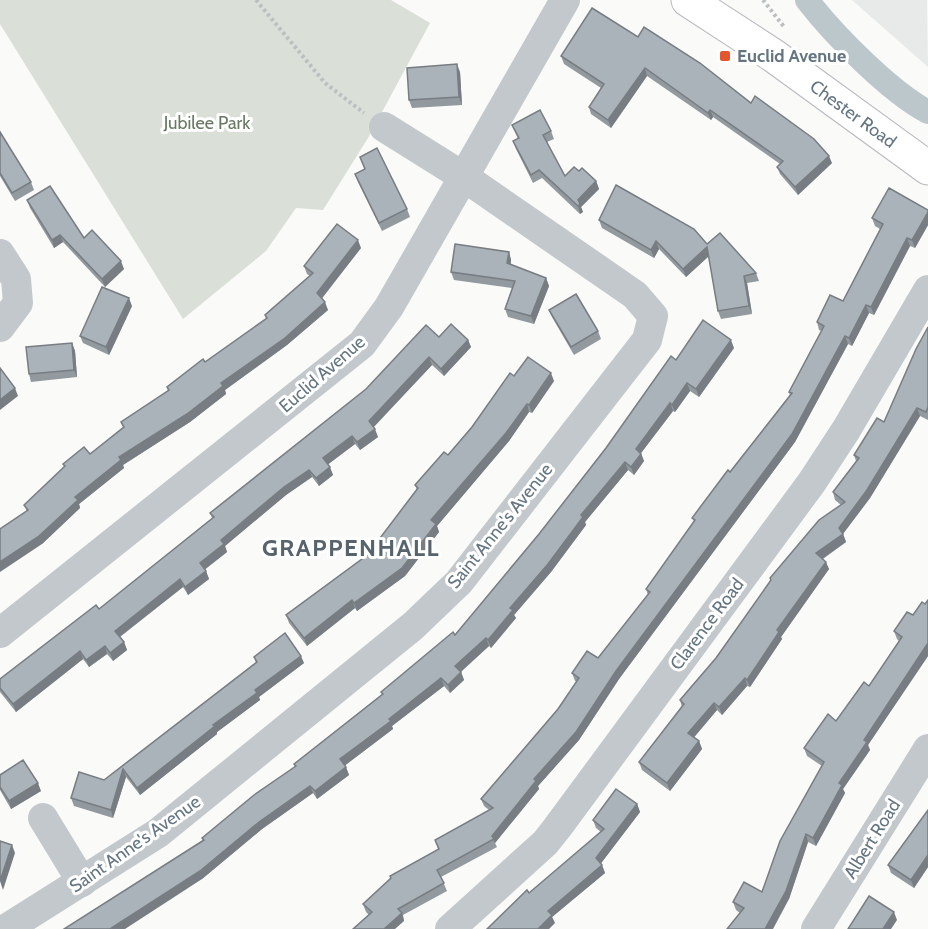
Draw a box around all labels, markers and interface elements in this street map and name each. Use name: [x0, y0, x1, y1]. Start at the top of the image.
place label: Euclid Avenue: [737, 45, 846, 67]
marker: Euclid Avenue: [718, 49, 732, 63]
street label: Chester Road: [805, 75, 901, 153]
park label: Jubilee Park: [163, 112, 251, 134]
street label: Euclid Avenue: [275, 331, 369, 417]
street label: Saint Anne's Avenue: [443, 459, 557, 593]
district label: GRAPPENHALL: [262, 533, 440, 562]
street label: Clarence Road: [665, 574, 749, 674]
street label: Saint Anne's Avenue: [65, 791, 205, 897]
street label: Albert Road: [839, 795, 905, 883]

